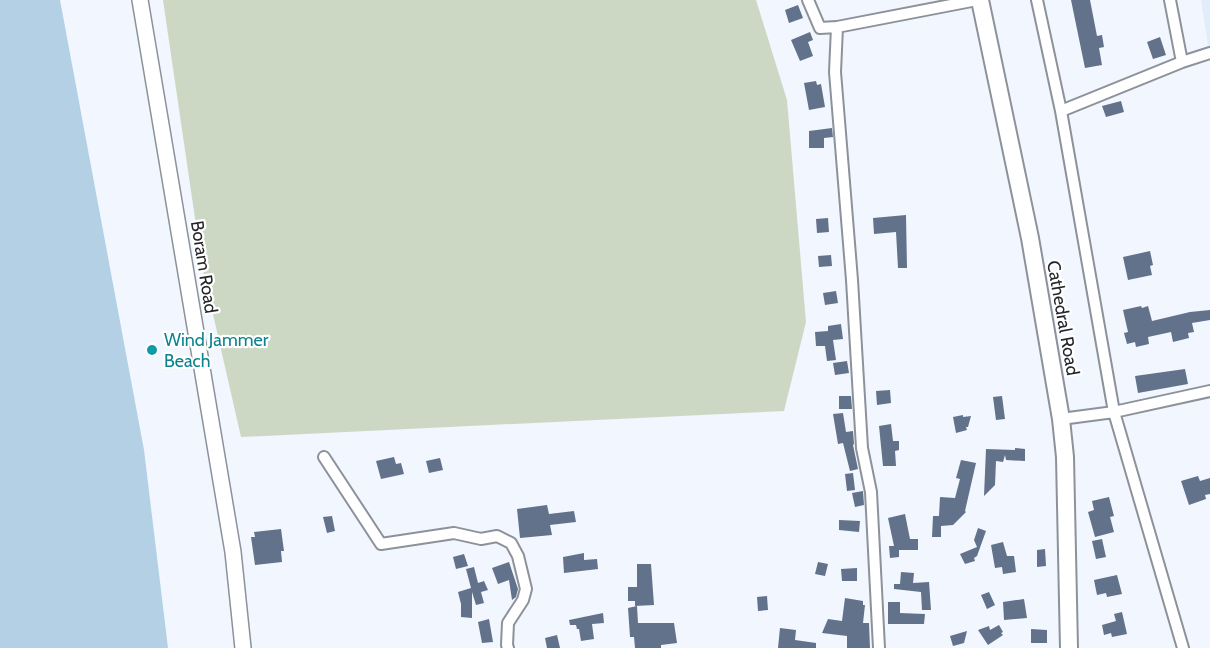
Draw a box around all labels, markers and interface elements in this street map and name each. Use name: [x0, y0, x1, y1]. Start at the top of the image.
street label: Boram Road: [186, 219, 222, 315]
street label: Cathedral Road: [1042, 259, 1084, 377]
place label: Wind Jammer Beach: [164, 329, 269, 372]
marker: Wind Jammer Beach: [145, 343, 159, 357]

